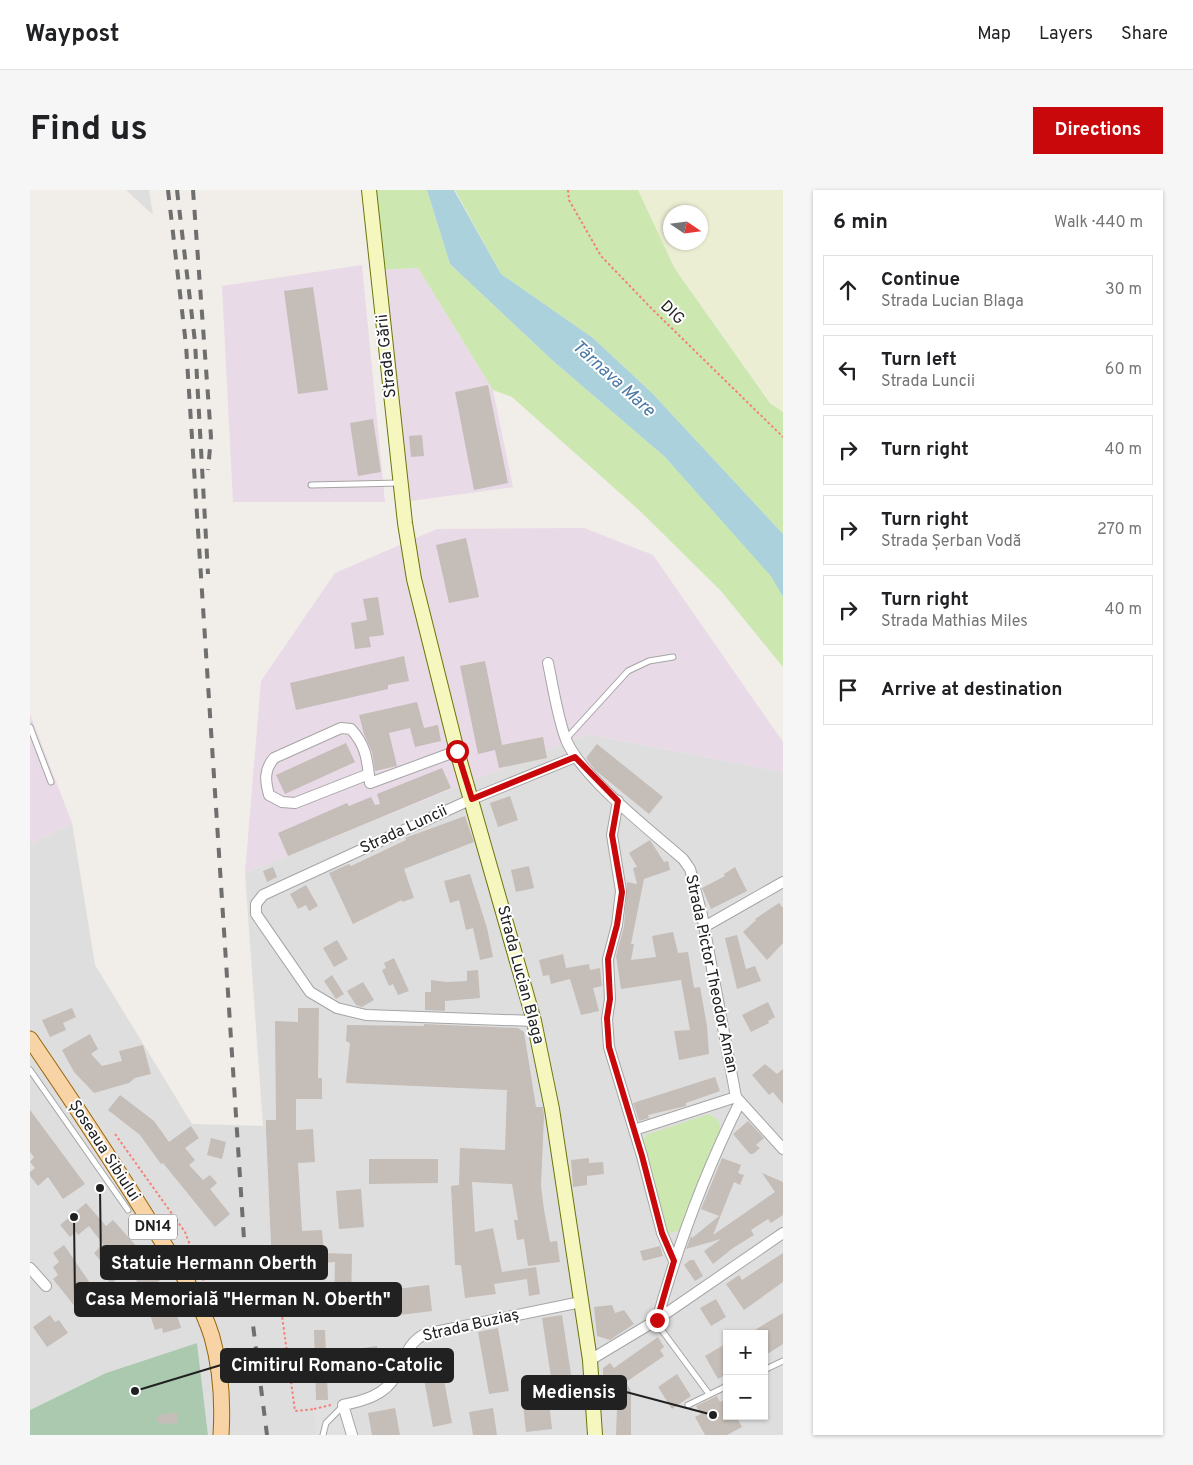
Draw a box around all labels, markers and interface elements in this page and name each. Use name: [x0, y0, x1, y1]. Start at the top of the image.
text: Waypost: [25, 20, 119, 50]
text: Map: [977, 23, 1011, 46]
text: Layers: [1039, 23, 1093, 46]
text: Share: [1121, 23, 1168, 46]
button: Directions: [1033, 107, 1163, 154]
text: Find us: [30, 108, 148, 152]
north arrow: [663, 205, 708, 250]
text: 6 min: [833, 209, 888, 236]
text: Walk · 440 m: [1054, 213, 1143, 233]
text: Continue: [881, 268, 960, 292]
icon: ahead: [834, 276, 862, 304]
text: 30 m: [1105, 280, 1142, 300]
text: Strada Lucian Blaga: [881, 292, 1024, 312]
street label: DIG: [656, 297, 688, 329]
street label: Strada Gării: [373, 313, 401, 399]
water label: Târnava Mare: [567, 336, 660, 423]
text: Turn left: [881, 348, 957, 372]
icon: left: [834, 356, 862, 384]
text: 60 m: [1105, 360, 1142, 380]
text: Strada Luncii: [881, 372, 975, 392]
icon: right: [834, 436, 862, 464]
text: Turn right: [881, 438, 969, 462]
text: 40 m: [1104, 440, 1142, 460]
text: Turn right: [881, 508, 969, 532]
icon: right: [834, 516, 862, 544]
text: 270 m: [1097, 520, 1142, 540]
text: Strada Șerban Vodă: [881, 532, 1021, 552]
text: Turn right: [881, 588, 969, 612]
icon: right: [834, 596, 862, 624]
text: 40 m: [1104, 600, 1142, 620]
text: Strada Mathias Miles: [881, 612, 1028, 632]
icon: arrive: [834, 676, 862, 704]
text: Arrive at destination: [881, 678, 1062, 702]
route start: [446, 740, 469, 763]
street label: Strada Luncii: [357, 801, 451, 859]
street label: Strada Pictor Theodor Aman: [680, 873, 742, 1075]
street label: Strada Lucian Blaga: [492, 903, 548, 1047]
street label: Șoseaua Sibiului: [64, 1097, 144, 1205]
road number: DN14: [129, 1214, 177, 1240]
callout: Statuie Hermann Oberth: [101, 1246, 327, 1279]
text: Statuie Hermann Oberth: [111, 1253, 317, 1276]
callout: Casa Memorială "Herman N. Oberth": [75, 1283, 401, 1316]
text: Casa Memorială "Herman N. Oberth": [85, 1289, 391, 1312]
street label: Strada Buziaș: [421, 1305, 521, 1347]
route end: [646, 1309, 669, 1332]
map controls: [723, 1330, 768, 1420]
button: +: [723, 1330, 768, 1375]
callout: Cimitirul Romano-Catolic: [221, 1349, 453, 1382]
text: Cimitirul Romano-Catolic: [231, 1355, 443, 1378]
button: −: [723, 1375, 768, 1420]
callout: Mediensis: [522, 1376, 626, 1409]
text: Mediensis: [532, 1382, 616, 1405]

